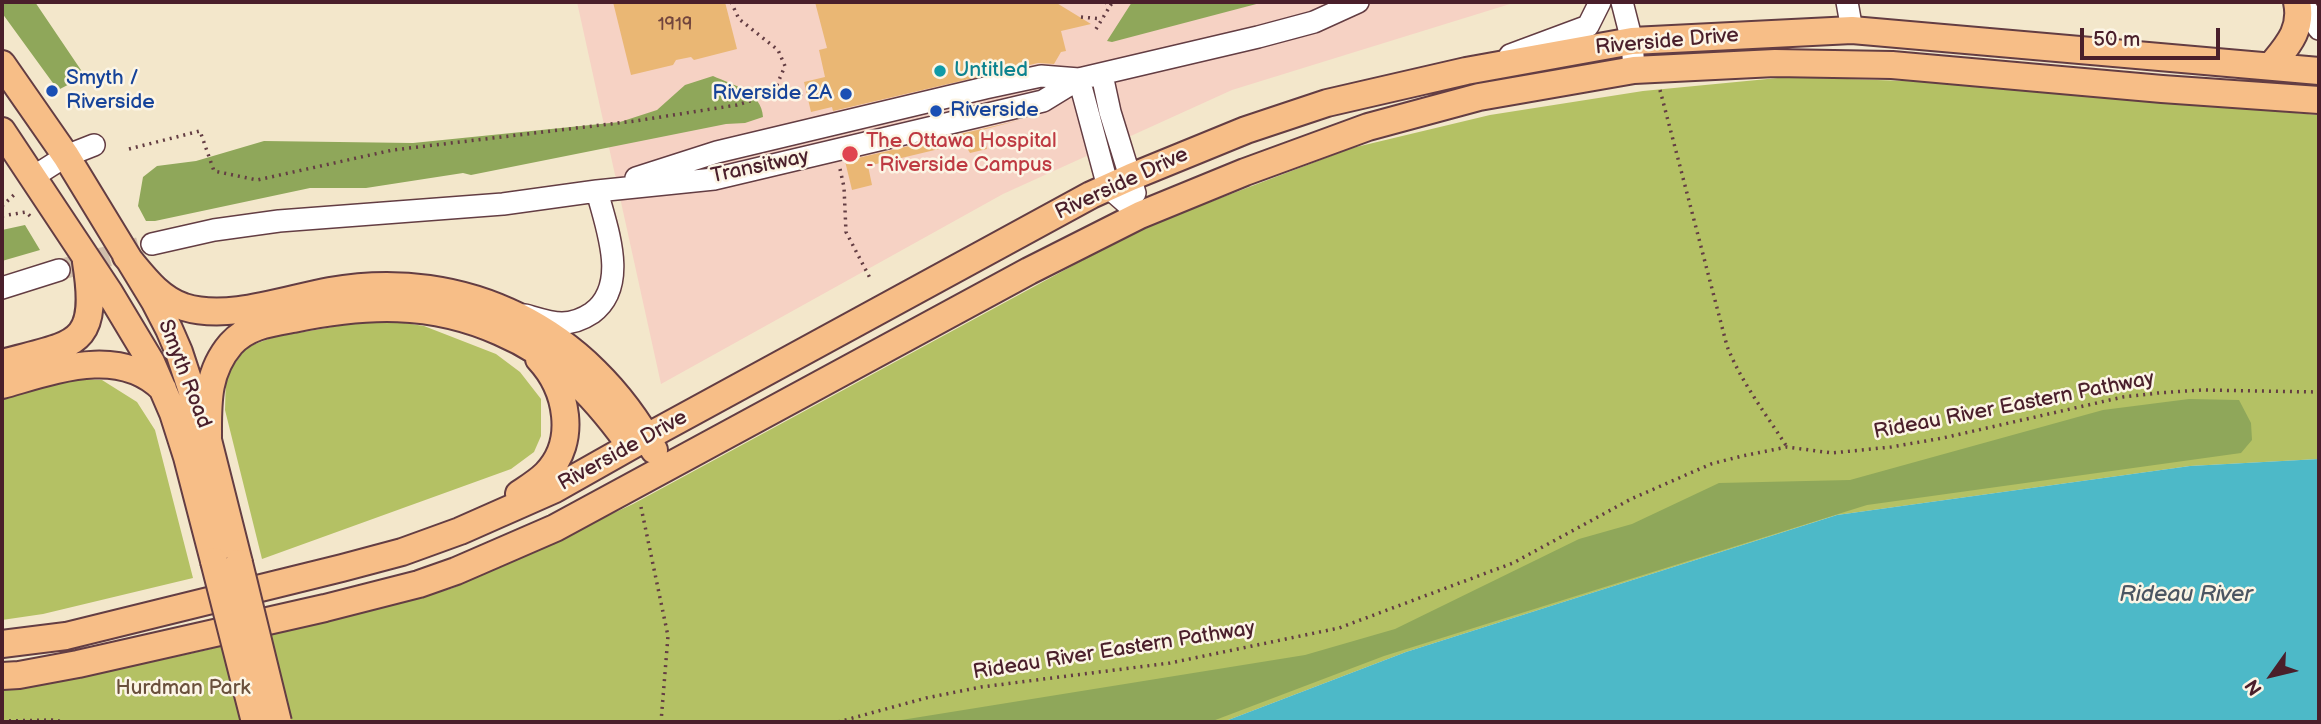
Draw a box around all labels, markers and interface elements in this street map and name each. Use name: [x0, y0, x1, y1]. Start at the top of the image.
house number: 1919: [658, 14, 692, 36]
scale bar: [2083, 14, 2223, 58]
street label: Riverside Drive: [1594, 23, 1740, 61]
text: 50 m: [2093, 27, 2140, 52]
place label: Untitled: [954, 58, 1028, 84]
marker: Untitled: [932, 63, 948, 79]
place label: Smyth / Riverside: [66, 66, 155, 116]
place label: Riverside 2A: [712, 81, 832, 107]
marker: Smyth / Riverside: [44, 83, 60, 99]
marker: Riverside 2A: [838, 86, 854, 102]
place label: Riverside: [950, 98, 1039, 124]
marker: Riverside: [928, 103, 944, 119]
place label: The Ottawa Hospital - Riverside Campus: [866, 129, 1057, 179]
street label: Riverside Drive: [1051, 142, 1193, 226]
street label: Transitway: [709, 144, 811, 190]
marker: The Ottawa Hospital - Riverside Campus: [840, 144, 860, 164]
street label: Smyth Road: [152, 316, 216, 432]
street label: Rideau River Eastern Pathway: [1872, 366, 2156, 446]
street label: Riverside Drive: [554, 405, 692, 497]
water label: Rideau River: [2119, 581, 2253, 609]
street label: Rideau River Eastern Pathway: [971, 616, 1257, 686]
north arrow: [2237, 640, 2307, 710]
text: N: [2241, 675, 2268, 699]
park label: Hurdman Park: [115, 676, 251, 702]

